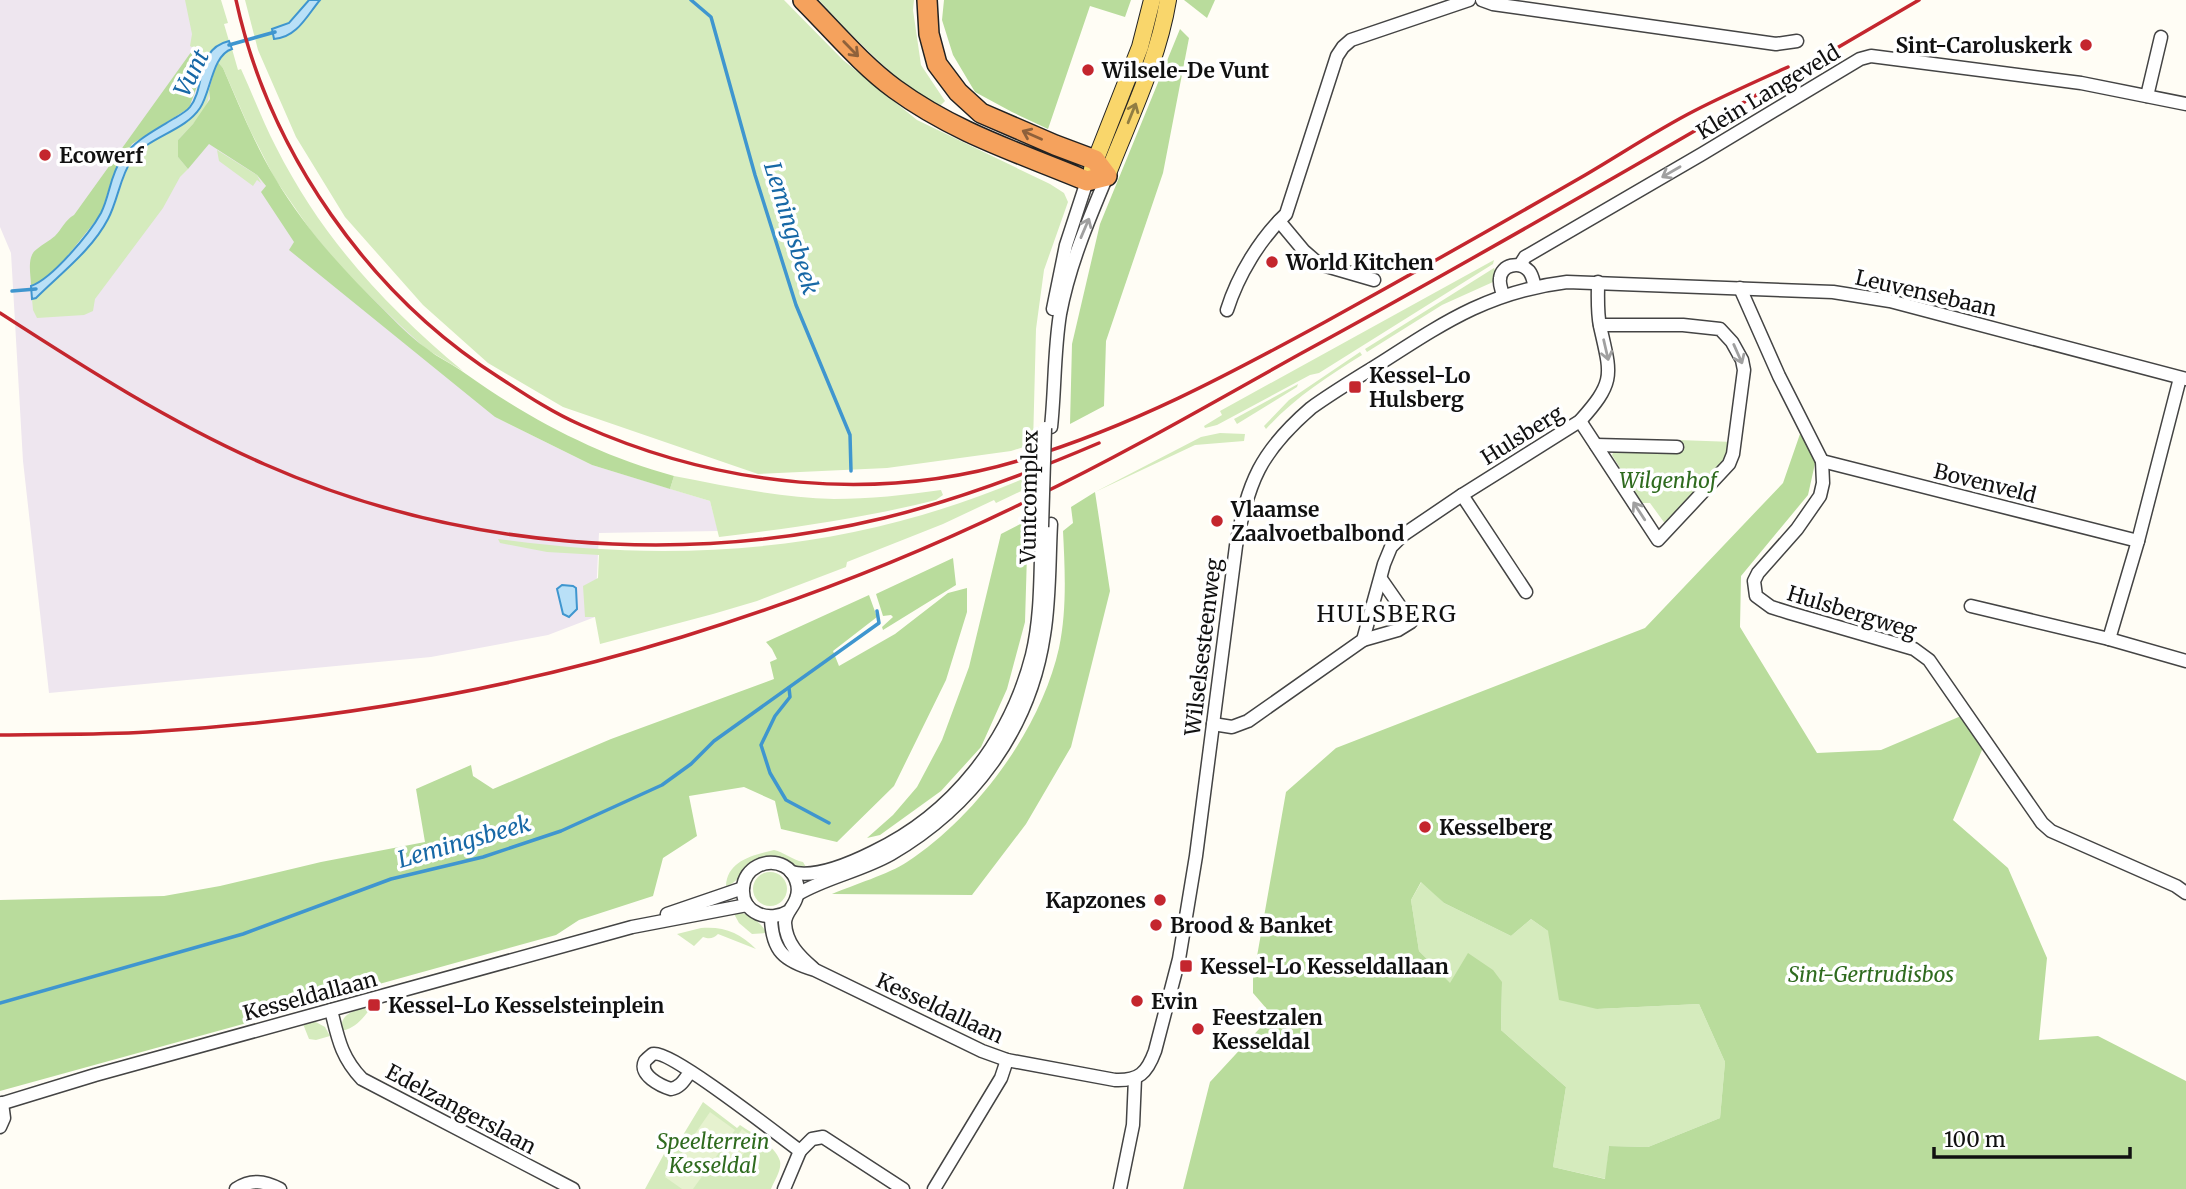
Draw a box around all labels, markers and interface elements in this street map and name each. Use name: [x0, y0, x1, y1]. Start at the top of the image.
place label: Sint-Caroluskerk: [1895, 32, 2072, 59]
marker: Sint-Caroluskerk: [2078, 37, 2094, 53]
street label: Klein Langeveld: [1691, 38, 1845, 145]
one-way arrow: [842, 40, 859, 57]
water label: Vunt: [167, 45, 215, 101]
place label: Wilsele-De Vunt: [1101, 57, 1270, 84]
marker: Wilsele-De Vunt: [1080, 62, 1096, 78]
one-way arrow: [1126, 102, 1139, 124]
one-way arrow: [1022, 128, 1043, 141]
place label: Ecowerf: [59, 142, 145, 169]
marker: Ecowerf: [37, 147, 53, 163]
water label: Lemingsbeek: [758, 158, 826, 298]
one-way arrow: [1661, 166, 1681, 180]
one-way arrow: [1079, 218, 1092, 239]
place label: World Kitchen: [1285, 249, 1434, 276]
marker: World Kitchen: [1264, 254, 1280, 270]
street label: Leuvensebaan: [1853, 264, 1999, 322]
one-way arrow: [1600, 338, 1614, 361]
one-way arrow: [1732, 343, 1745, 364]
place label: Kessel-Lo Hulsberg: [1369, 362, 1470, 413]
marker: Kessel-Lo Hulsberg: [1347, 379, 1363, 395]
street label: Hulsberg: [1476, 399, 1568, 471]
street label: Vuntcomplex: [1014, 430, 1044, 565]
street label: Bovenveld: [1931, 457, 2039, 509]
park label: Wilgenhof: [1619, 467, 1720, 494]
place label: Vlaamse Zaalvoetbalbond: [1230, 496, 1404, 547]
one-way arrow: [1632, 502, 1646, 521]
marker: Vlaamse Zaalvoetbalbond: [1209, 513, 1225, 529]
street label: Wilselsesteenweg: [1179, 556, 1227, 738]
street label: Hulsbergweg: [1784, 580, 1920, 645]
district label: HULSBERG: [1316, 599, 1458, 628]
water label: Lemingsbeek: [394, 808, 534, 874]
place label: Kesselberg: [1439, 814, 1552, 841]
marker: Kesselberg: [1417, 819, 1433, 835]
place label: Kapzones: [1045, 887, 1146, 914]
marker: Kapzones: [1152, 892, 1168, 908]
place label: Brood & Banket: [1170, 912, 1334, 939]
marker: Brood & Banket: [1148, 917, 1164, 933]
place label: Kessel-Lo Kesseldallaan: [1200, 953, 1449, 980]
marker: Kessel-Lo Kesseldallaan: [1178, 958, 1194, 974]
park label: Sint-Gertrudisbos: [1788, 961, 1954, 988]
street label: Kesseldallaan: [240, 965, 380, 1027]
street label: Kesseldallaan: [872, 967, 1008, 1049]
place label: Evin: [1151, 988, 1198, 1015]
place label: Kessel-Lo Kesselsteinplein: [388, 992, 664, 1019]
marker: Evin: [1129, 993, 1145, 1009]
marker: Kessel-Lo Kesselsteinplein: [366, 997, 382, 1013]
place label: Feestzalen Kesseldal: [1212, 1004, 1323, 1055]
marker: Feestzalen Kesseldal: [1190, 1021, 1206, 1037]
street label: Edelzangerslaan: [381, 1058, 541, 1160]
scale bar: [1934, 1116, 2130, 1160]
text: 100 m: [1944, 1126, 2006, 1153]
park label: Speelterrein Kesseldal: [657, 1128, 769, 1179]

